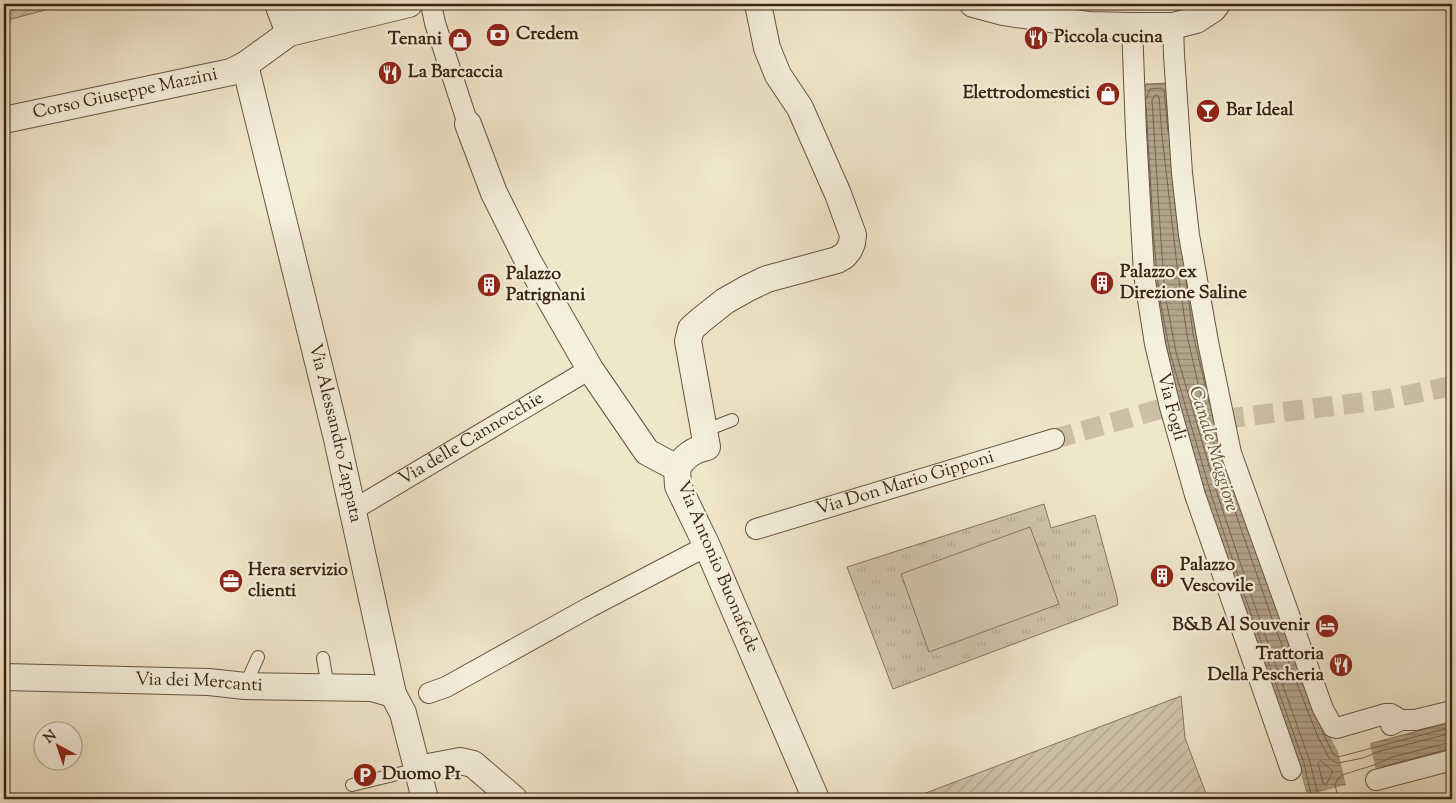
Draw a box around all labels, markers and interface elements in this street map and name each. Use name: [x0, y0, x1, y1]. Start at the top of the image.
bank icon: Credem: [485, 22, 511, 48]
place label: Credem: [516, 22, 579, 48]
restaurant icon: Piccola cucina: [1023, 25, 1049, 51]
place label: Piccola cucina: [1054, 25, 1163, 51]
place label: Tenani: [388, 27, 443, 53]
shop icon: Tenani: [447, 27, 473, 53]
restaurant icon: La Barcaccia: [377, 60, 403, 86]
place label: La Barcaccia: [408, 60, 504, 86]
street label: Corso Giuseppe Mazzini: [31, 62, 220, 127]
place label: Elettrodomestici: [963, 81, 1091, 107]
shop icon: Elettrodomestici: [1095, 81, 1121, 107]
bar icon: Bar Ideal: [1195, 98, 1221, 124]
place label: Bar Ideal: [1226, 98, 1295, 124]
place label: Palazzo ex Direzione Saline: [1120, 260, 1247, 307]
place label: Palazzo Patrignani: [506, 262, 586, 309]
building icon: Palazzo ex Direzione Saline: [1089, 270, 1115, 296]
building icon: Palazzo Patrignani: [476, 272, 502, 298]
street label: Via Alessandro Zappata: [301, 341, 368, 525]
street label: Via Fogli: [1149, 370, 1192, 444]
water label: Canale Maggiore: [1181, 383, 1245, 515]
street label: Via delle Cannocchie: [394, 386, 549, 493]
street label: Via Don Mario Gipponi: [813, 445, 997, 523]
street label: Via Antonio Buonafede: [669, 477, 765, 657]
place label: Palazzo Vescovile: [1180, 553, 1254, 600]
place label: Hera servizio clienti: [248, 558, 348, 605]
building icon: Palazzo Vescovile: [1149, 563, 1175, 589]
office icon: Hera servizio clienti: [218, 568, 244, 594]
place label: B&B Al Souvenir: [1172, 613, 1310, 639]
hotel icon: B&B Al Souvenir: [1314, 613, 1340, 639]
place label: Trattoria Della Pescheria: [1207, 642, 1325, 689]
restaurant icon: Trattoria Della Pescheria: [1328, 652, 1354, 678]
street label: Via dei Mercanti: [135, 667, 263, 699]
north arrow: [32, 720, 82, 770]
text: N: [40, 726, 62, 749]
parking icon: Duomo P1: [352, 762, 378, 788]
place label: Duomo P1: [382, 762, 462, 788]

